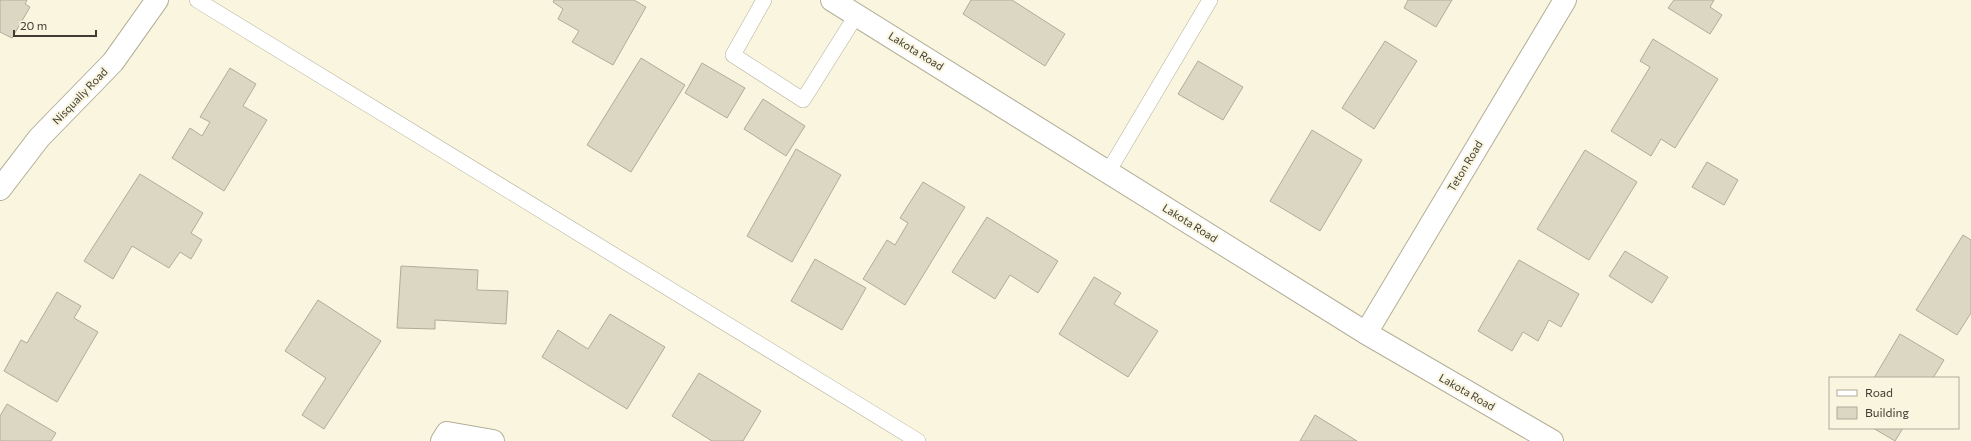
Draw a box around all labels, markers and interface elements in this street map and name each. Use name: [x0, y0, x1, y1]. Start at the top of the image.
scale bar: [14, 12, 96, 38]
text: 20 m: [20, 18, 47, 32]
street label: Lakota Road: [886, 29, 946, 73]
street label: Nisqually Road: [49, 65, 110, 127]
street label: Teton Road: [1444, 138, 1485, 194]
street label: Lakota Road: [1160, 201, 1220, 245]
street label: Lakota Road: [1437, 370, 1497, 413]
legend: [1829, 377, 1959, 429]
text: Road: [1865, 385, 1893, 399]
text: Building: [1865, 405, 1909, 419]

